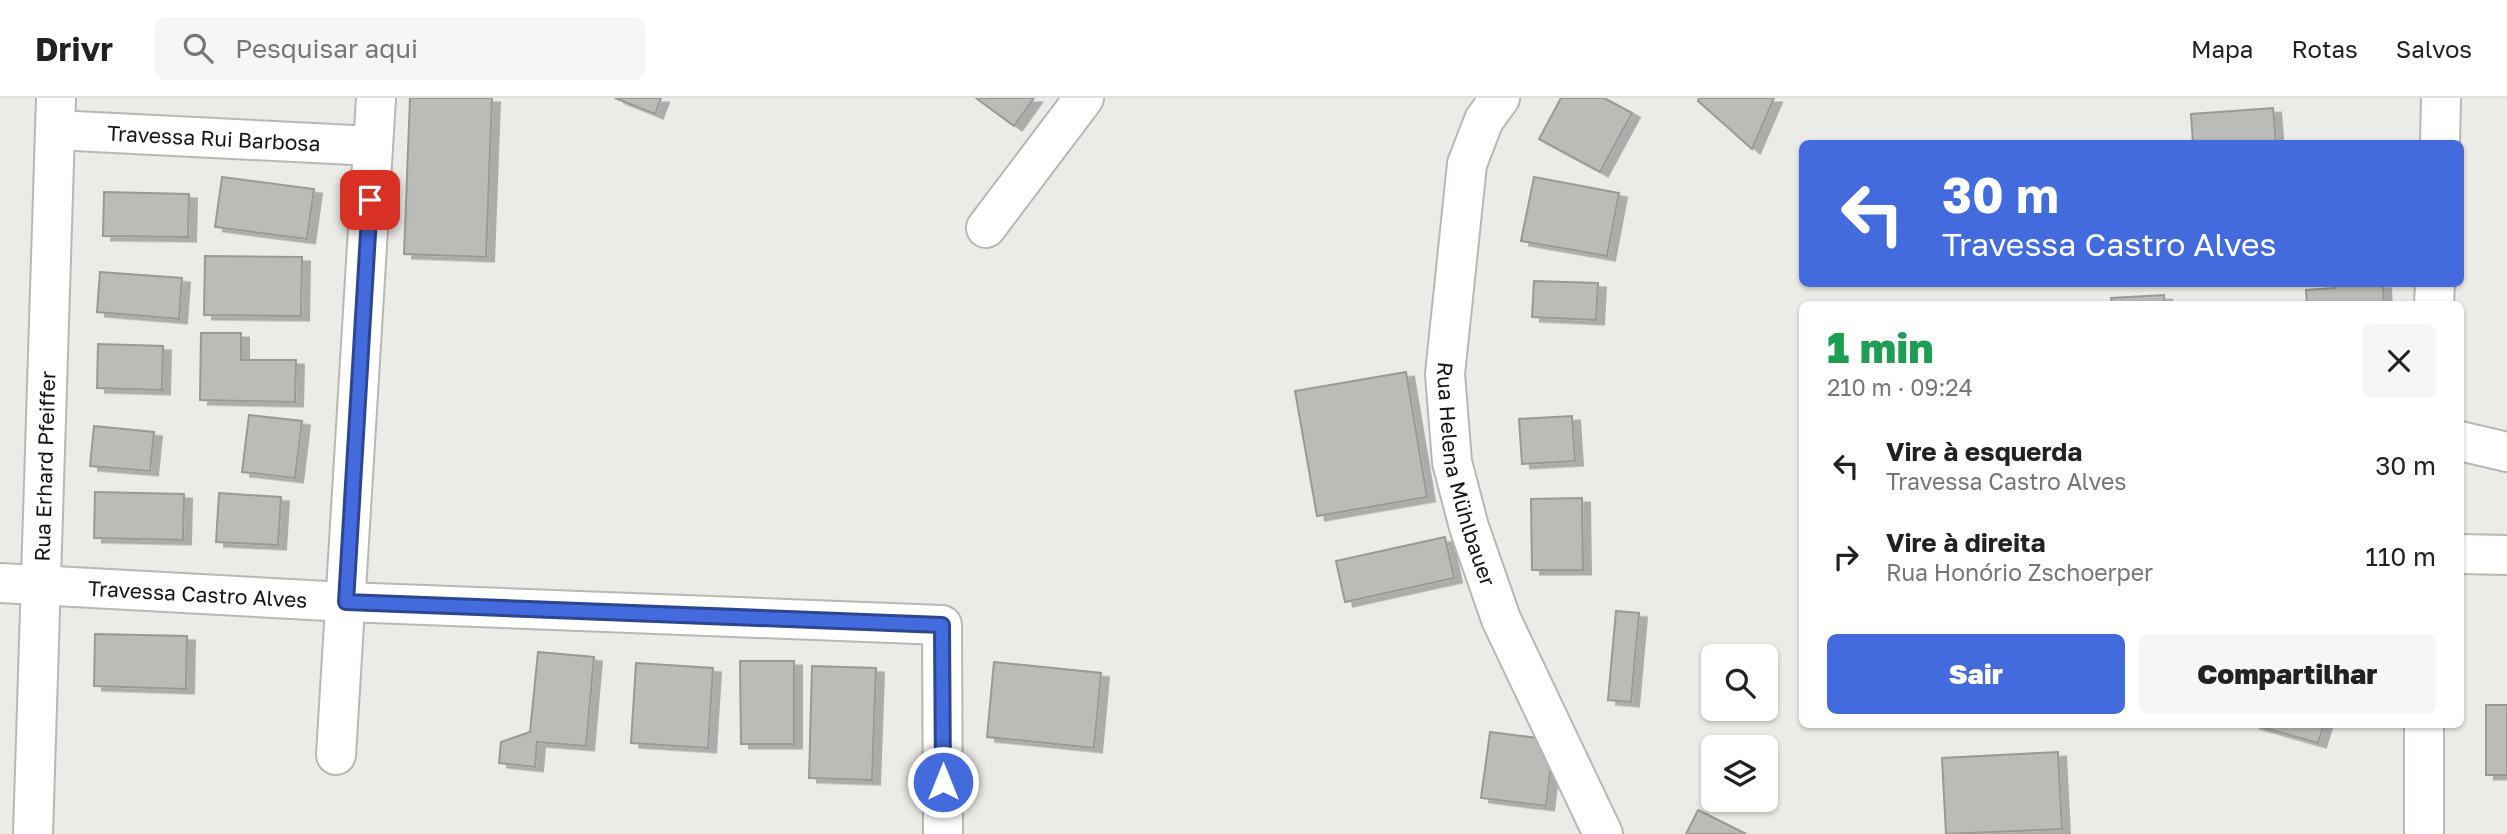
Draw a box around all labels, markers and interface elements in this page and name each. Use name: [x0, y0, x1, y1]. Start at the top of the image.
search box: [155, 17, 645, 80]
text: Drivr: [35, 29, 113, 68]
icon: search: [179, 29, 217, 67]
text: Pesquisar aqui: [235, 33, 418, 64]
text: Mapa: [2191, 34, 2253, 63]
text: Rotas: [2291, 34, 2358, 63]
text: Salvos: [2396, 34, 2472, 63]
street label: Travessa Rui Barbosa: [106, 120, 321, 156]
text: 30 m: [1942, 165, 2059, 224]
icon: left: [1827, 168, 1918, 259]
pin: [340, 170, 400, 230]
icon: arrive: [351, 181, 389, 219]
text: Travessa Castro Alves: [1942, 225, 2277, 263]
text: 1 min: [1827, 322, 1934, 372]
button: close: [2362, 324, 2436, 398]
street label: Rua Helena Mühlbauer: [1432, 361, 1501, 589]
street label: Rua Erhard Pfeiffer: [29, 370, 60, 562]
text: 210 m · 09:24: [1827, 373, 1973, 401]
text: Vire à esquerda: [1886, 436, 2082, 467]
icon: left: [1827, 447, 1865, 485]
text: 30 m: [2375, 450, 2436, 481]
text: Travessa Castro Alves: [1886, 467, 2126, 495]
text: Vire à direita: [1886, 527, 2046, 558]
icon: right: [1827, 538, 1865, 576]
text: 110 m: [2365, 541, 2436, 572]
text: Rua Honório Zschoerper: [1886, 558, 2153, 586]
street label: Travessa Castro Alves: [87, 575, 308, 613]
button: Sair: [1827, 634, 2125, 714]
button: Compartilhar: [2139, 634, 2436, 714]
map controls: [1701, 644, 1778, 812]
button: search: [1701, 644, 1778, 721]
button: layers: [1701, 735, 1778, 812]
position arrow: [906, 745, 980, 819]

